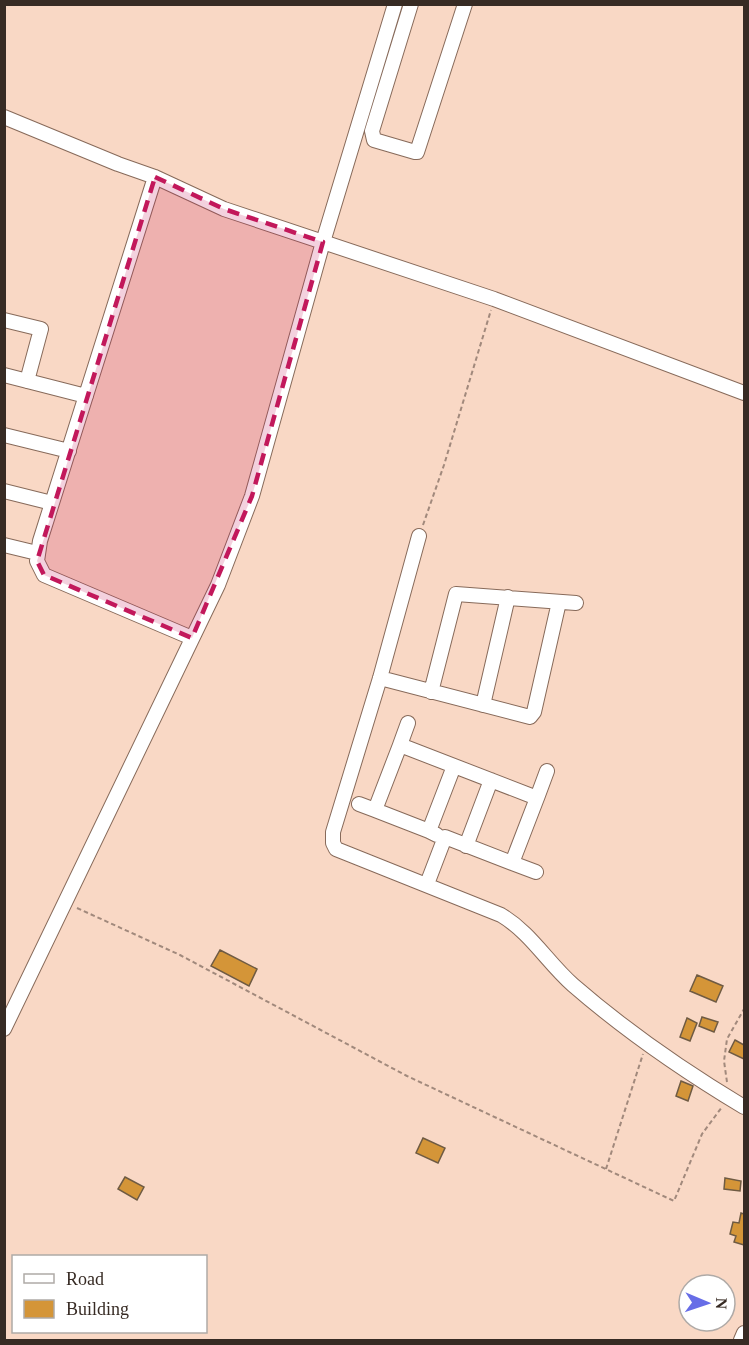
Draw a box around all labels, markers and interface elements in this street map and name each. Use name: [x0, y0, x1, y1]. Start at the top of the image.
legend: [12, 1255, 207, 1333]
text: Road: [66, 1269, 104, 1289]
north arrow: [677, 1273, 737, 1333]
text: N: [713, 1297, 730, 1310]
text: Building: [66, 1299, 129, 1319]

